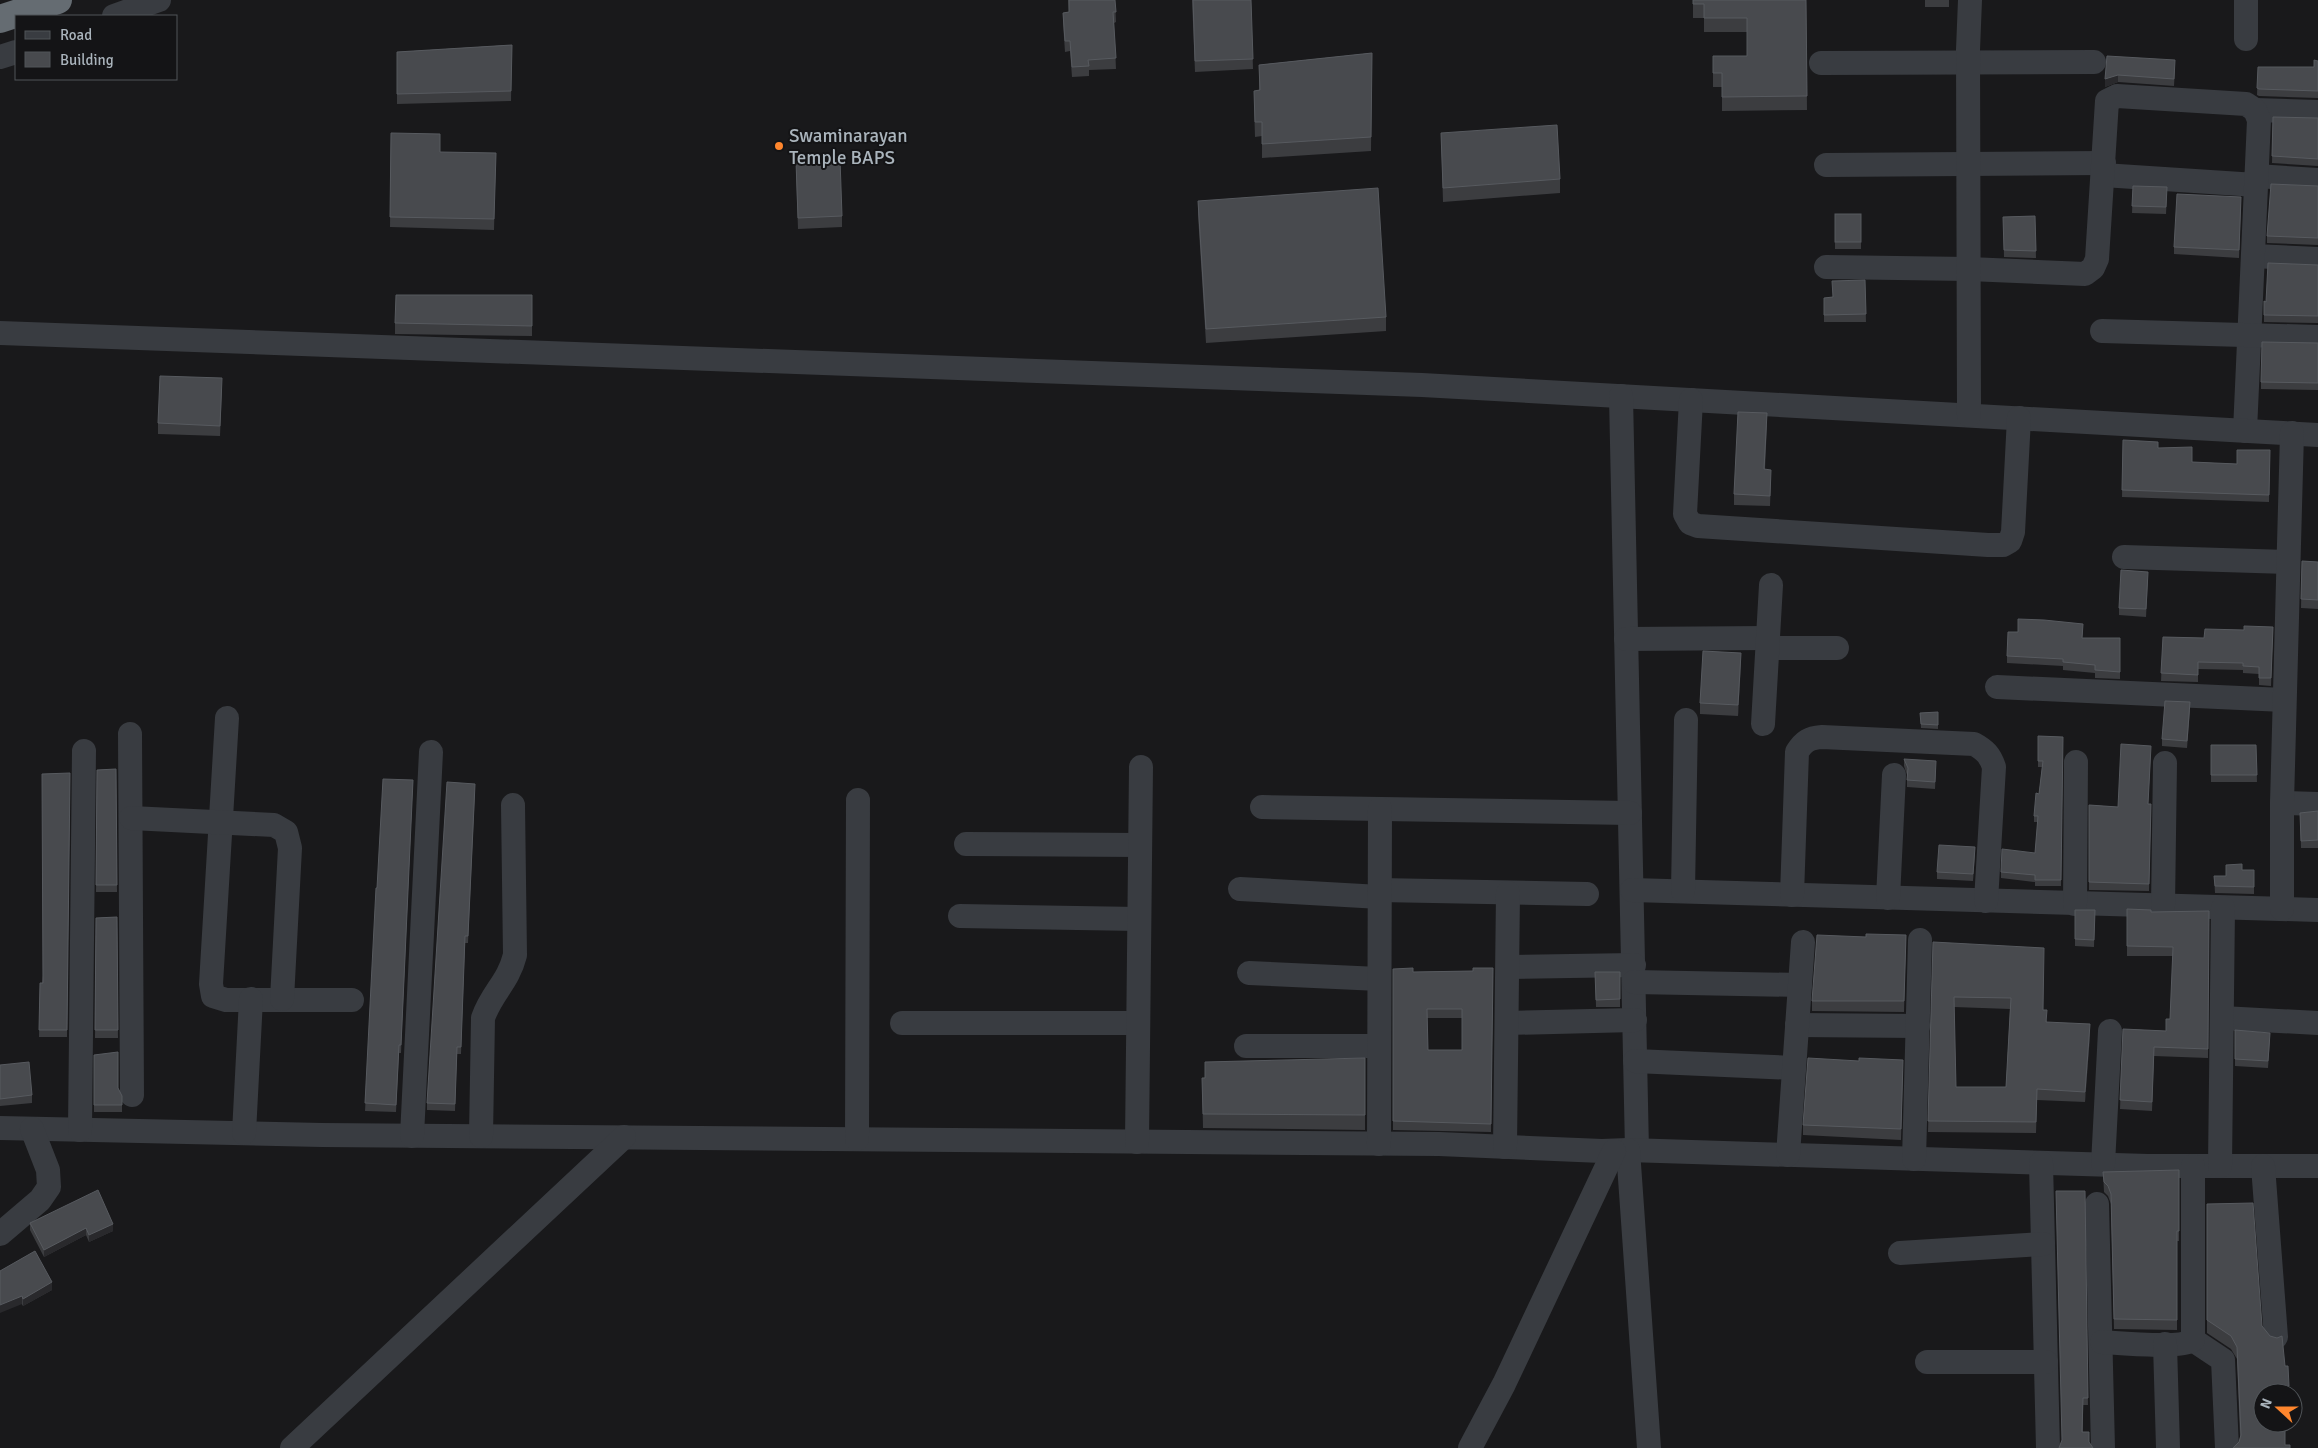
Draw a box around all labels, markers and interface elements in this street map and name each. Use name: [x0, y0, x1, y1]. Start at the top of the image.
legend: [15, 15, 178, 80]
text: Road: [60, 26, 92, 44]
text: Building: [60, 51, 114, 69]
place label: Swaminarayan Temple BAPS: [789, 124, 908, 170]
marker: Swaminarayan Temple BAPS: [773, 140, 785, 152]
north arrow: [2253, 1383, 2303, 1433]
text: N: [2257, 1396, 2276, 1411]

